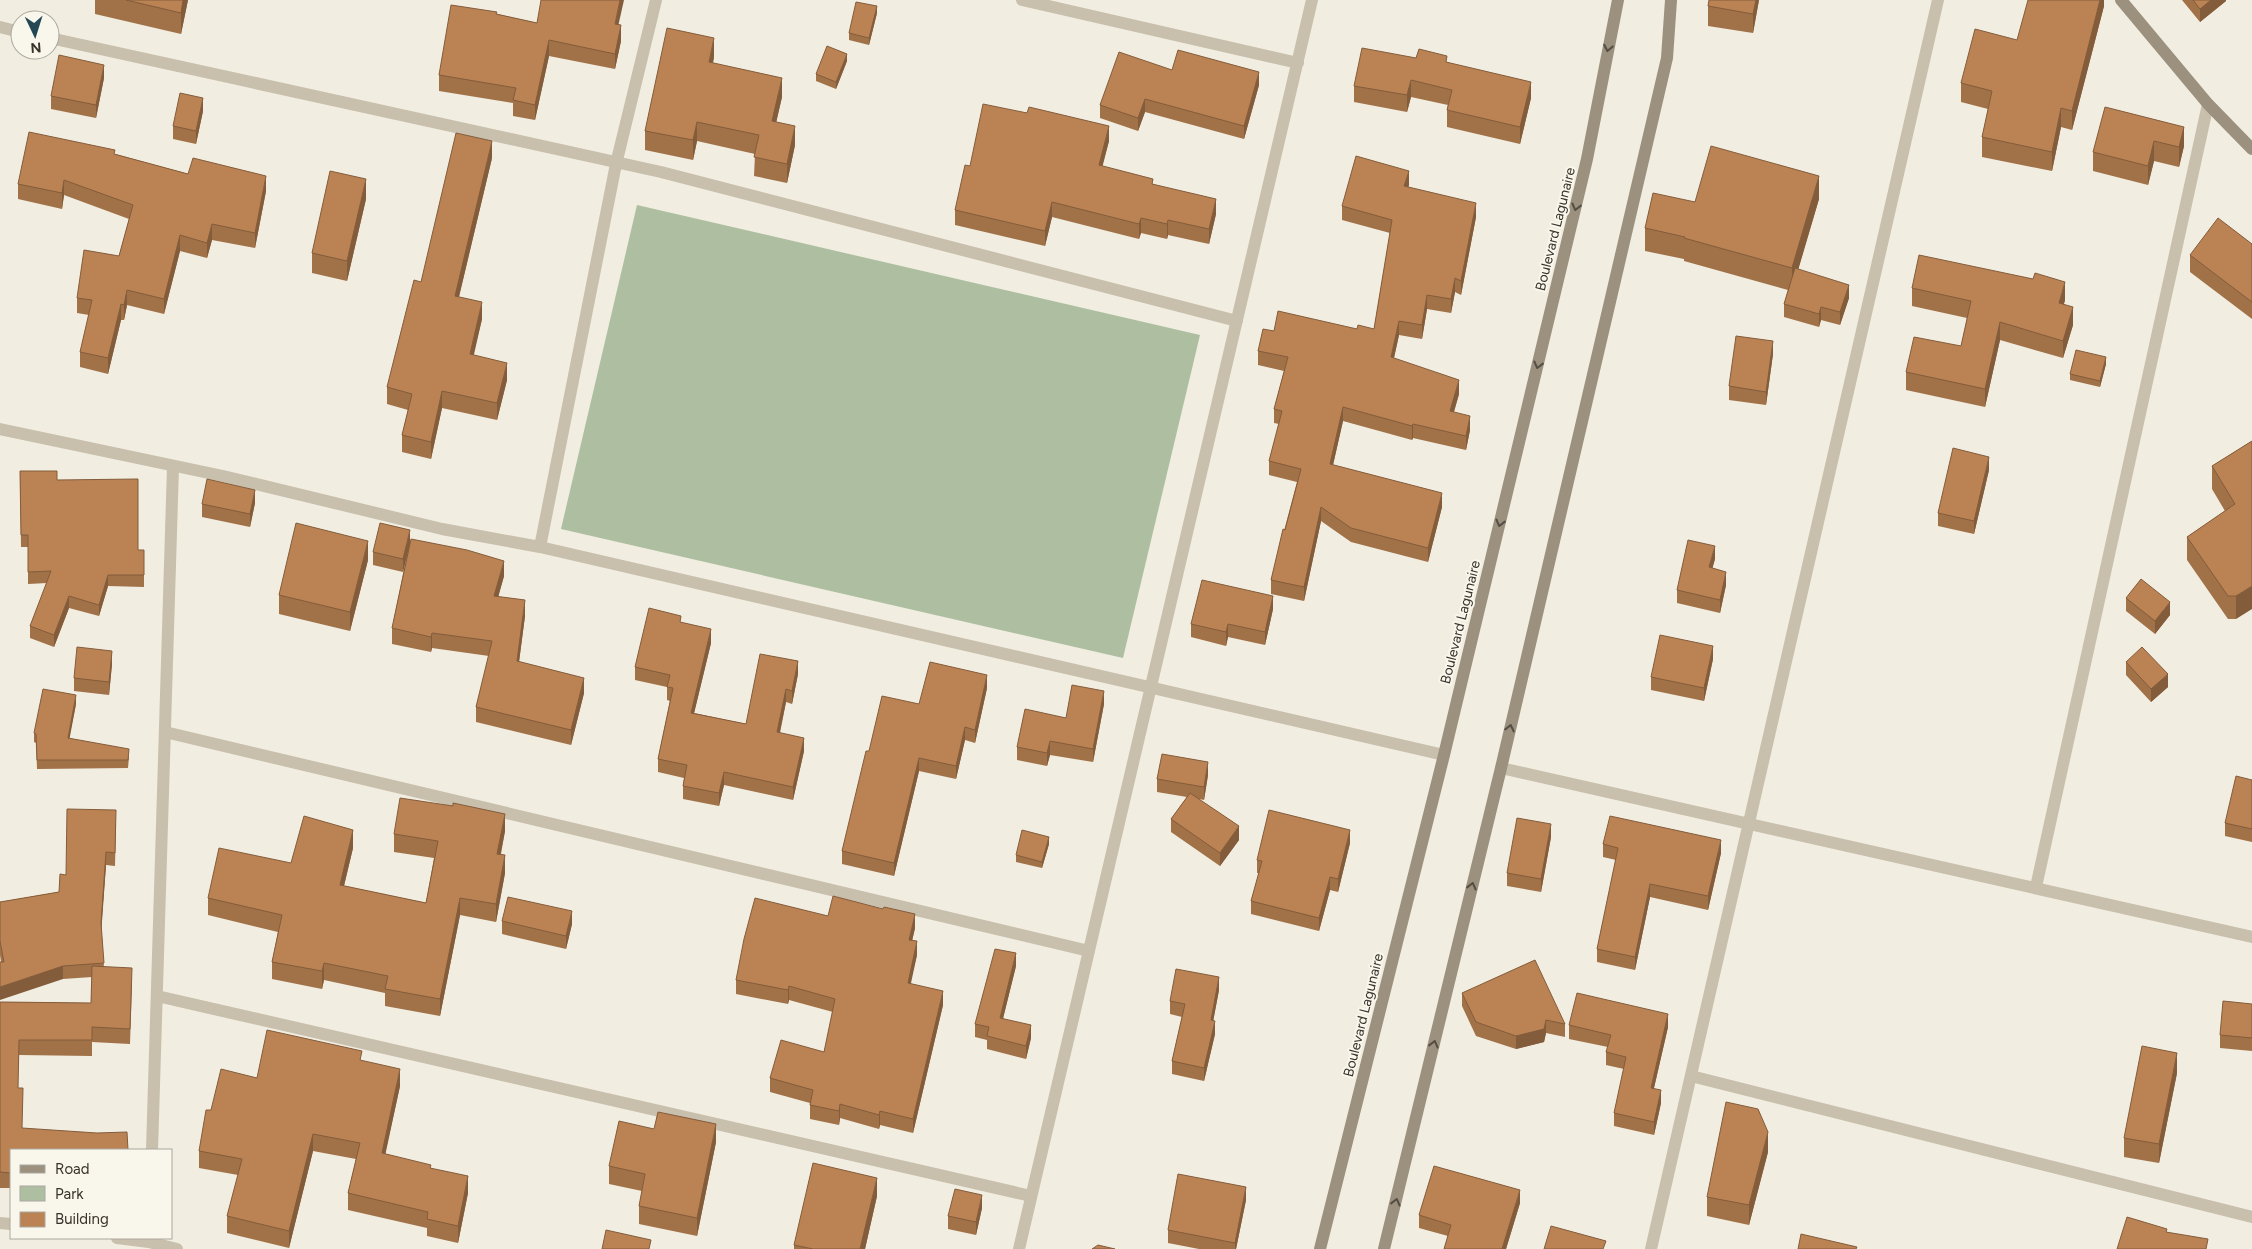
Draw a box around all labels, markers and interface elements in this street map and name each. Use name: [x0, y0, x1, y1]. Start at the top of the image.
north arrow: [10, 10, 60, 60]
text: N: [30, 39, 42, 56]
one-way arrow: [1604, 43, 1614, 52]
street label: Boulevard Lagunaire: [1532, 165, 1579, 293]
one-way arrow: [1571, 203, 1582, 212]
one-way arrow: [1533, 361, 1544, 370]
one-way arrow: [1495, 519, 1506, 528]
street label: Boulevard Lagunaire: [1437, 558, 1484, 686]
one-way arrow: [1504, 723, 1515, 732]
one-way arrow: [1466, 881, 1477, 890]
street label: Boulevard Lagunaire: [1340, 951, 1387, 1079]
one-way arrow: [1428, 1039, 1439, 1048]
legend: [10, 1149, 172, 1239]
text: Road: [55, 1160, 90, 1178]
text: Park: [55, 1185, 84, 1203]
one-way arrow: [1390, 1197, 1401, 1206]
text: Building: [55, 1210, 109, 1228]

